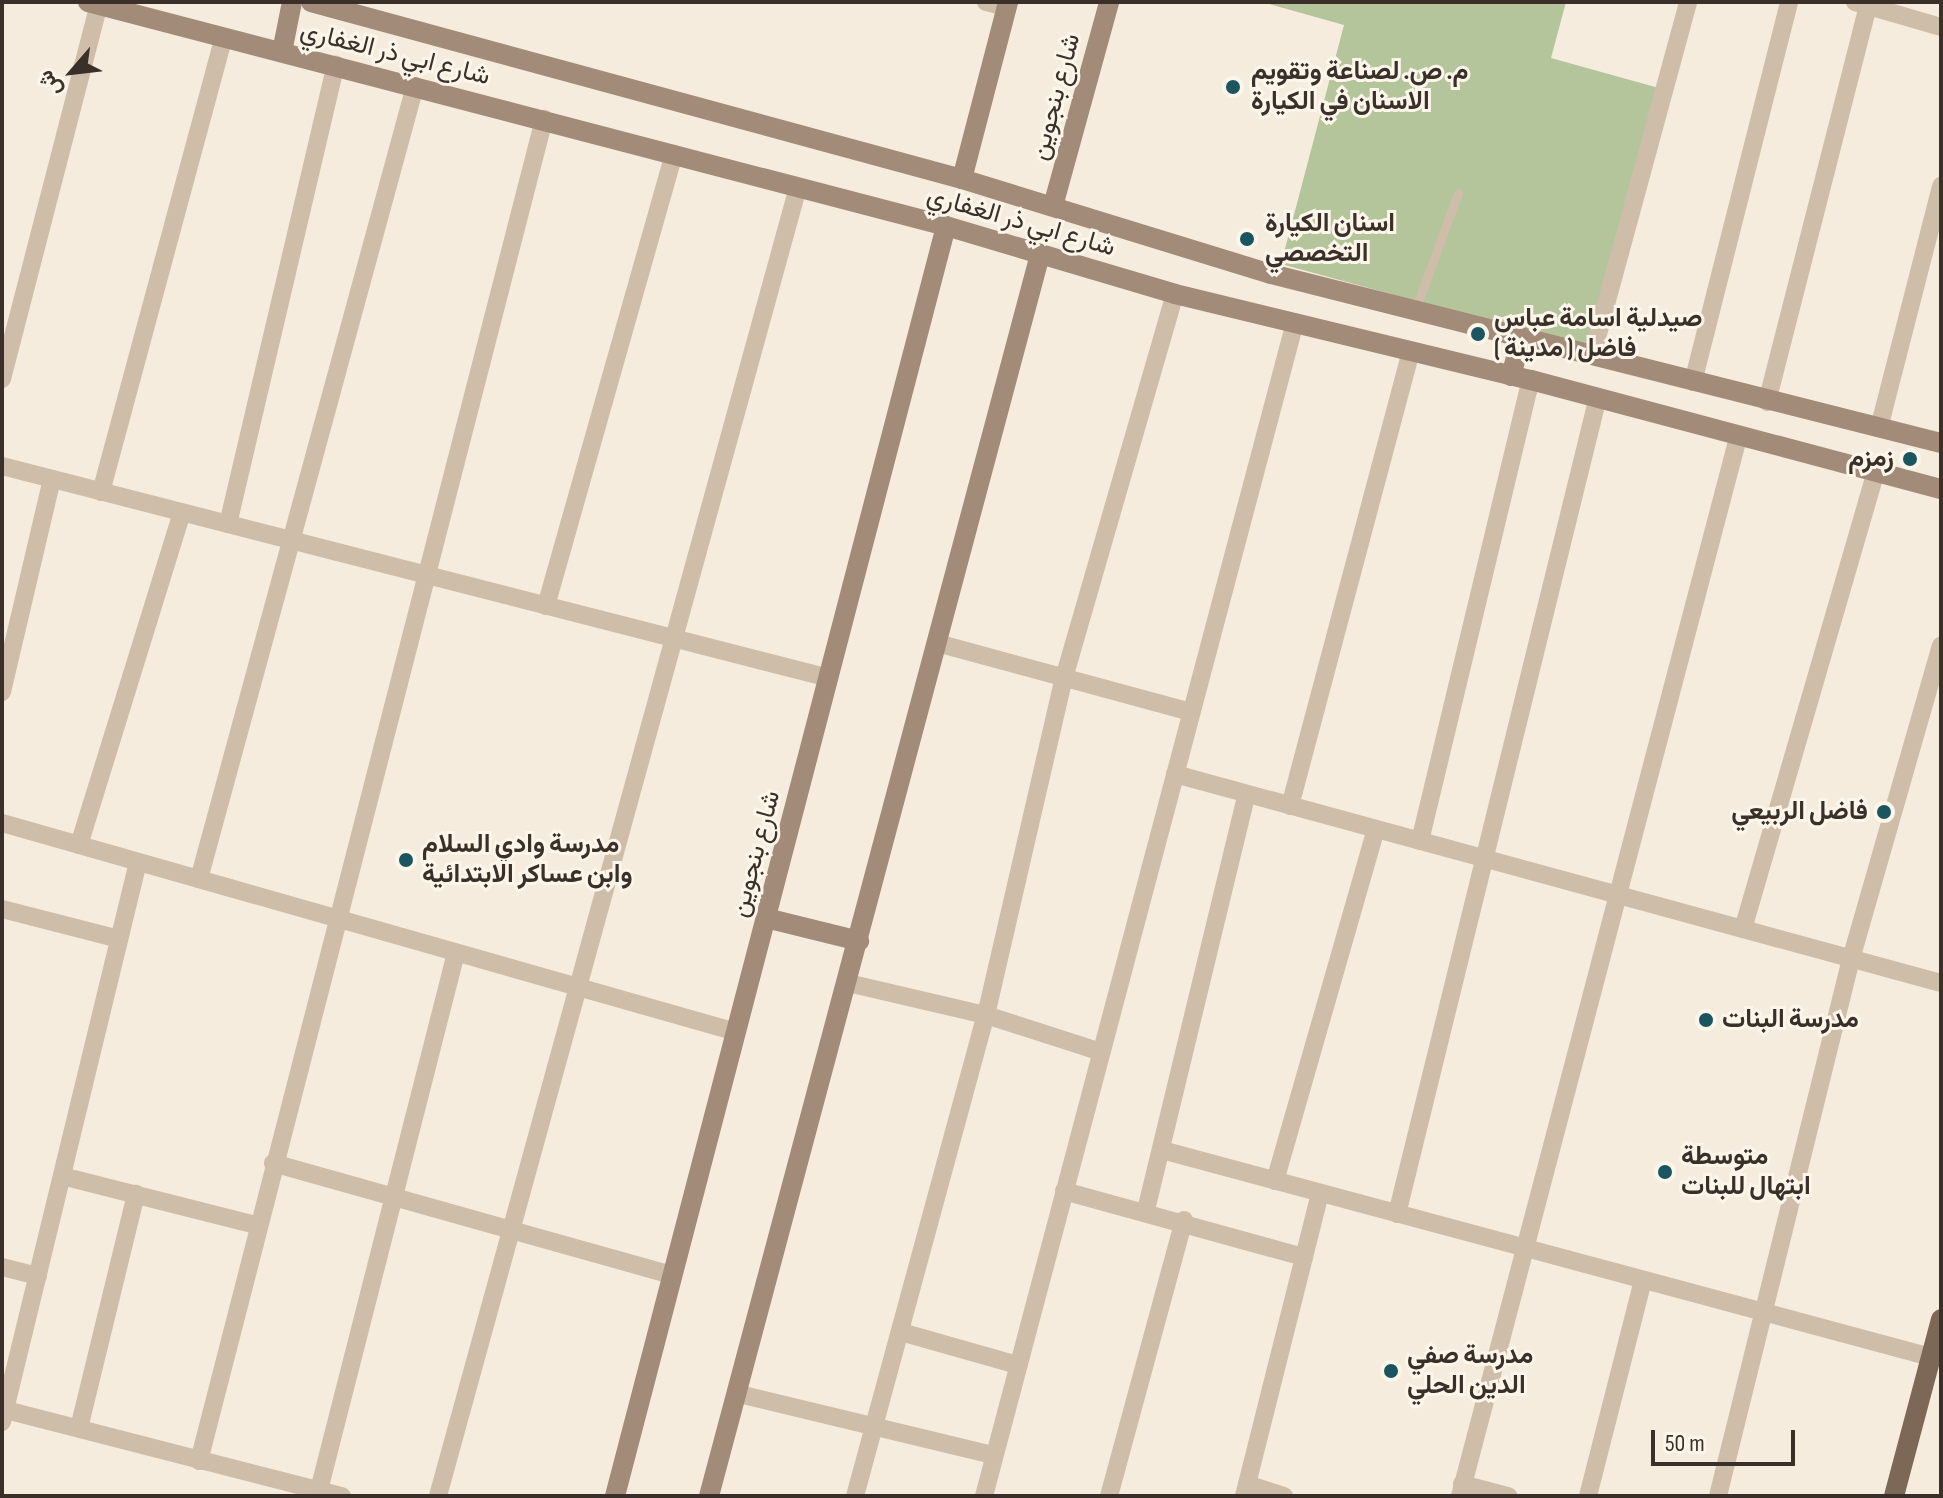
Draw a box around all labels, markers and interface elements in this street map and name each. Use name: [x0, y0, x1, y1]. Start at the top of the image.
street label: شارع ابي ذر الغفاري: [297, 15, 493, 93]
street label: شارع بنجوين: [1024, 30, 1088, 164]
north arrow: [32, 32, 112, 112]
place label: م. ص. لصناعة وتقويم الاسنان في الكيارة: [1251, 56, 1468, 118]
text: ش: [32, 65, 68, 102]
marker: م. ص. لصناعة وتقويم الاسنان في الكيارة: [1222, 76, 1244, 98]
street label: شارع ابي ذر الغفاري: [923, 180, 1119, 264]
place label: اسنان الكيارة التخصصي: [1265, 208, 1395, 270]
marker: اسنان الكيارة التخصصي: [1236, 228, 1258, 250]
place label: صيدلية اسامة عباس فاضل ( مدينة ): [1494, 303, 1703, 364]
marker: صيدلية اسامة عباس فاضل ( مدينة ): [1469, 325, 1487, 343]
place label: زمزم: [1848, 443, 1894, 475]
marker: زمزم: [1901, 450, 1919, 468]
street label: شارع بنجوين: [724, 787, 788, 921]
place label: فاضل الربيعي: [1731, 796, 1868, 828]
marker: فاضل الربيعي: [1875, 803, 1893, 821]
place label: مدرسة وادي السلام وابن عساكر الابتدائية: [422, 829, 633, 890]
marker: مدرسة وادي السلام وابن عساكر الابتدائية: [397, 851, 415, 869]
place label: مدرسة البنات: [1722, 1004, 1859, 1036]
marker: مدرسة البنات: [1697, 1011, 1715, 1029]
place label: متوسطة ابتهال للبنات: [1681, 1141, 1811, 1202]
marker: متوسطة ابتهال للبنات: [1656, 1163, 1674, 1181]
place label: مدرسة صفي الدين الحلي: [1407, 1340, 1533, 1402]
marker: مدرسة صفي الدين الحلي: [1382, 1362, 1400, 1380]
scale bar: [1655, 1414, 1799, 1464]
text: 50 m: [1665, 1429, 1705, 1458]

